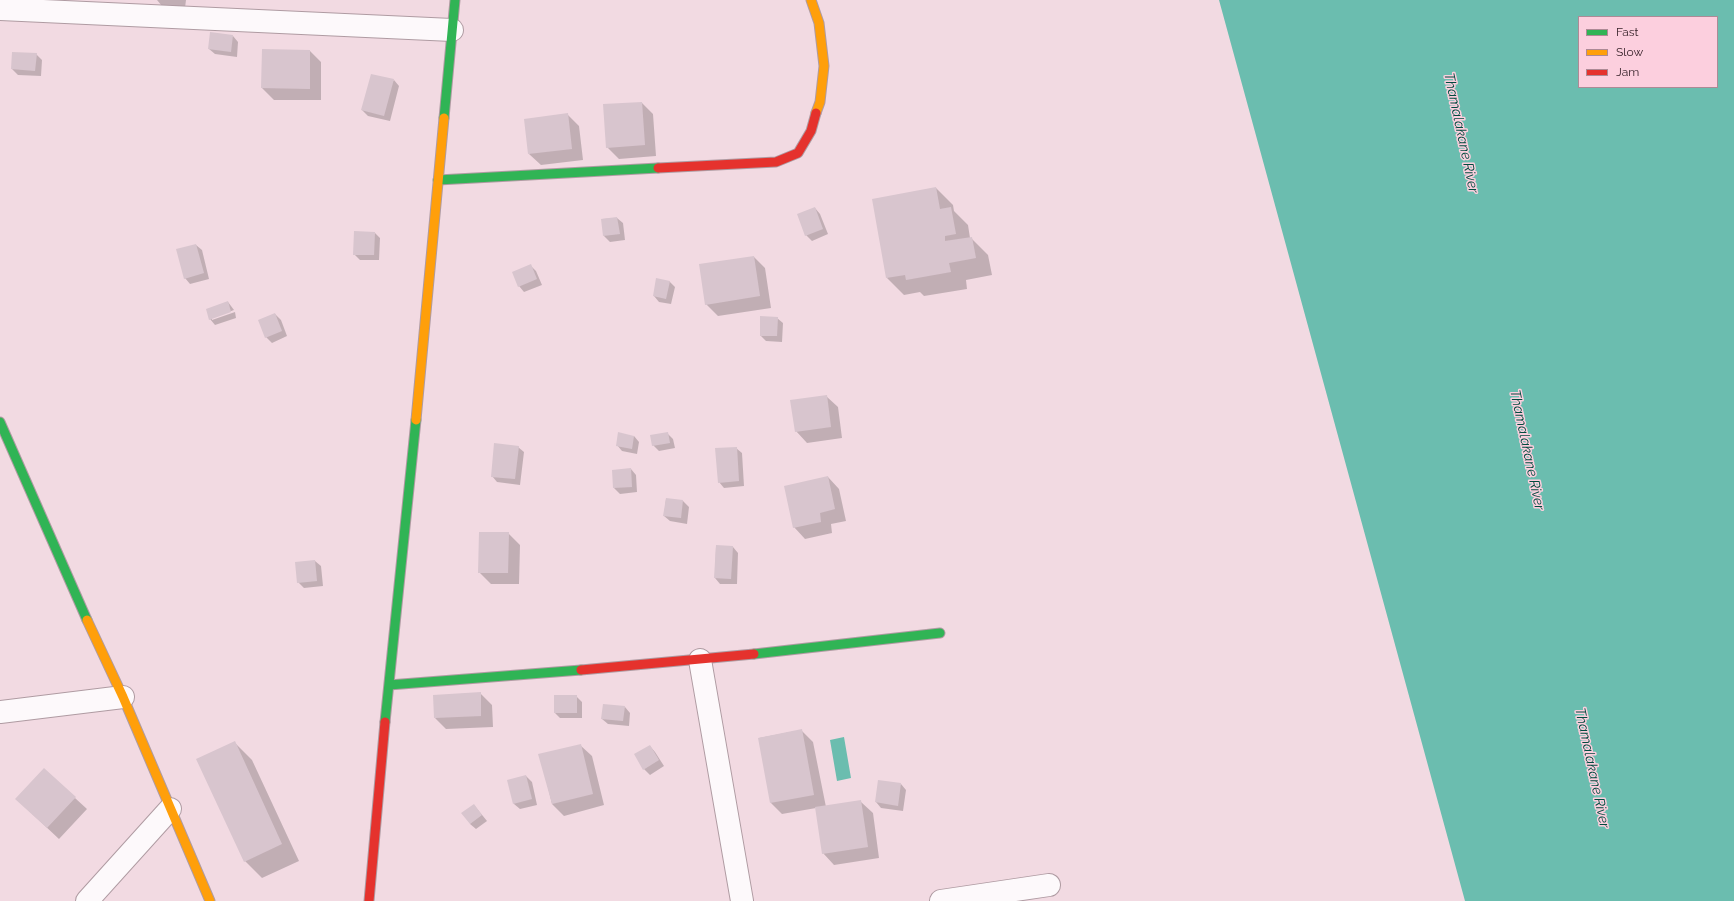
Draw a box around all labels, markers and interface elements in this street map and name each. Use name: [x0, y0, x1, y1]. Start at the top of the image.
legend: [1578, 16, 1718, 88]
text: Fast: [1616, 25, 1639, 39]
text: Slow: [1616, 45, 1643, 59]
text: Jam: [1616, 65, 1639, 79]
water label: Thamalakane River: [1440, 71, 1482, 195]
water label: Thamalakane River: [1506, 388, 1548, 512]
water label: Thamalakane River: [1571, 706, 1613, 830]

